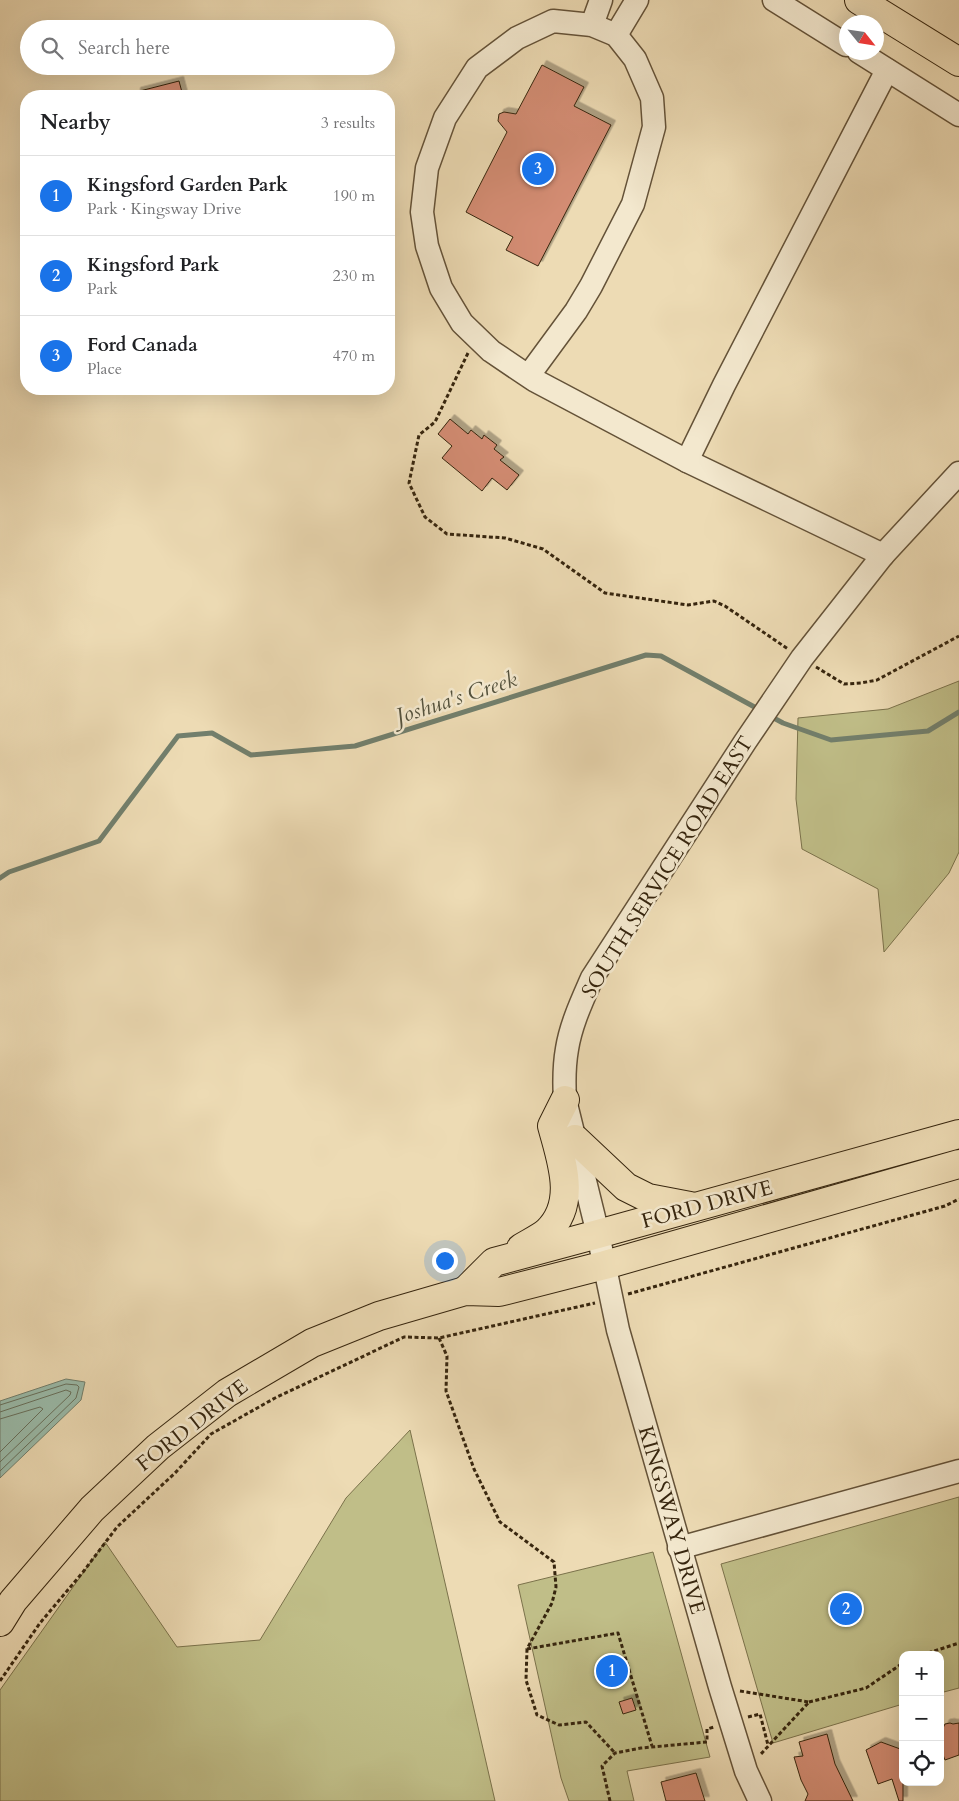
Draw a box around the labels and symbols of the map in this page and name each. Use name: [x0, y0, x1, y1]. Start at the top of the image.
north arrow: [839, 15, 884, 60]
pin: 3: [522, 150, 554, 188]
water label: Joshua's Creek: [387, 664, 521, 733]
street label: SOUTH SERVICE ROAD EAST: [575, 731, 760, 1004]
street label: FORD DRIVE: [638, 1173, 776, 1236]
your location: [432, 1248, 458, 1274]
street label: FORD DRIVE: [130, 1373, 254, 1478]
street label: KINGSWAY DRIVE: [631, 1423, 712, 1618]
pin: 2: [830, 1590, 862, 1628]
pin: 1: [596, 1652, 628, 1690]

